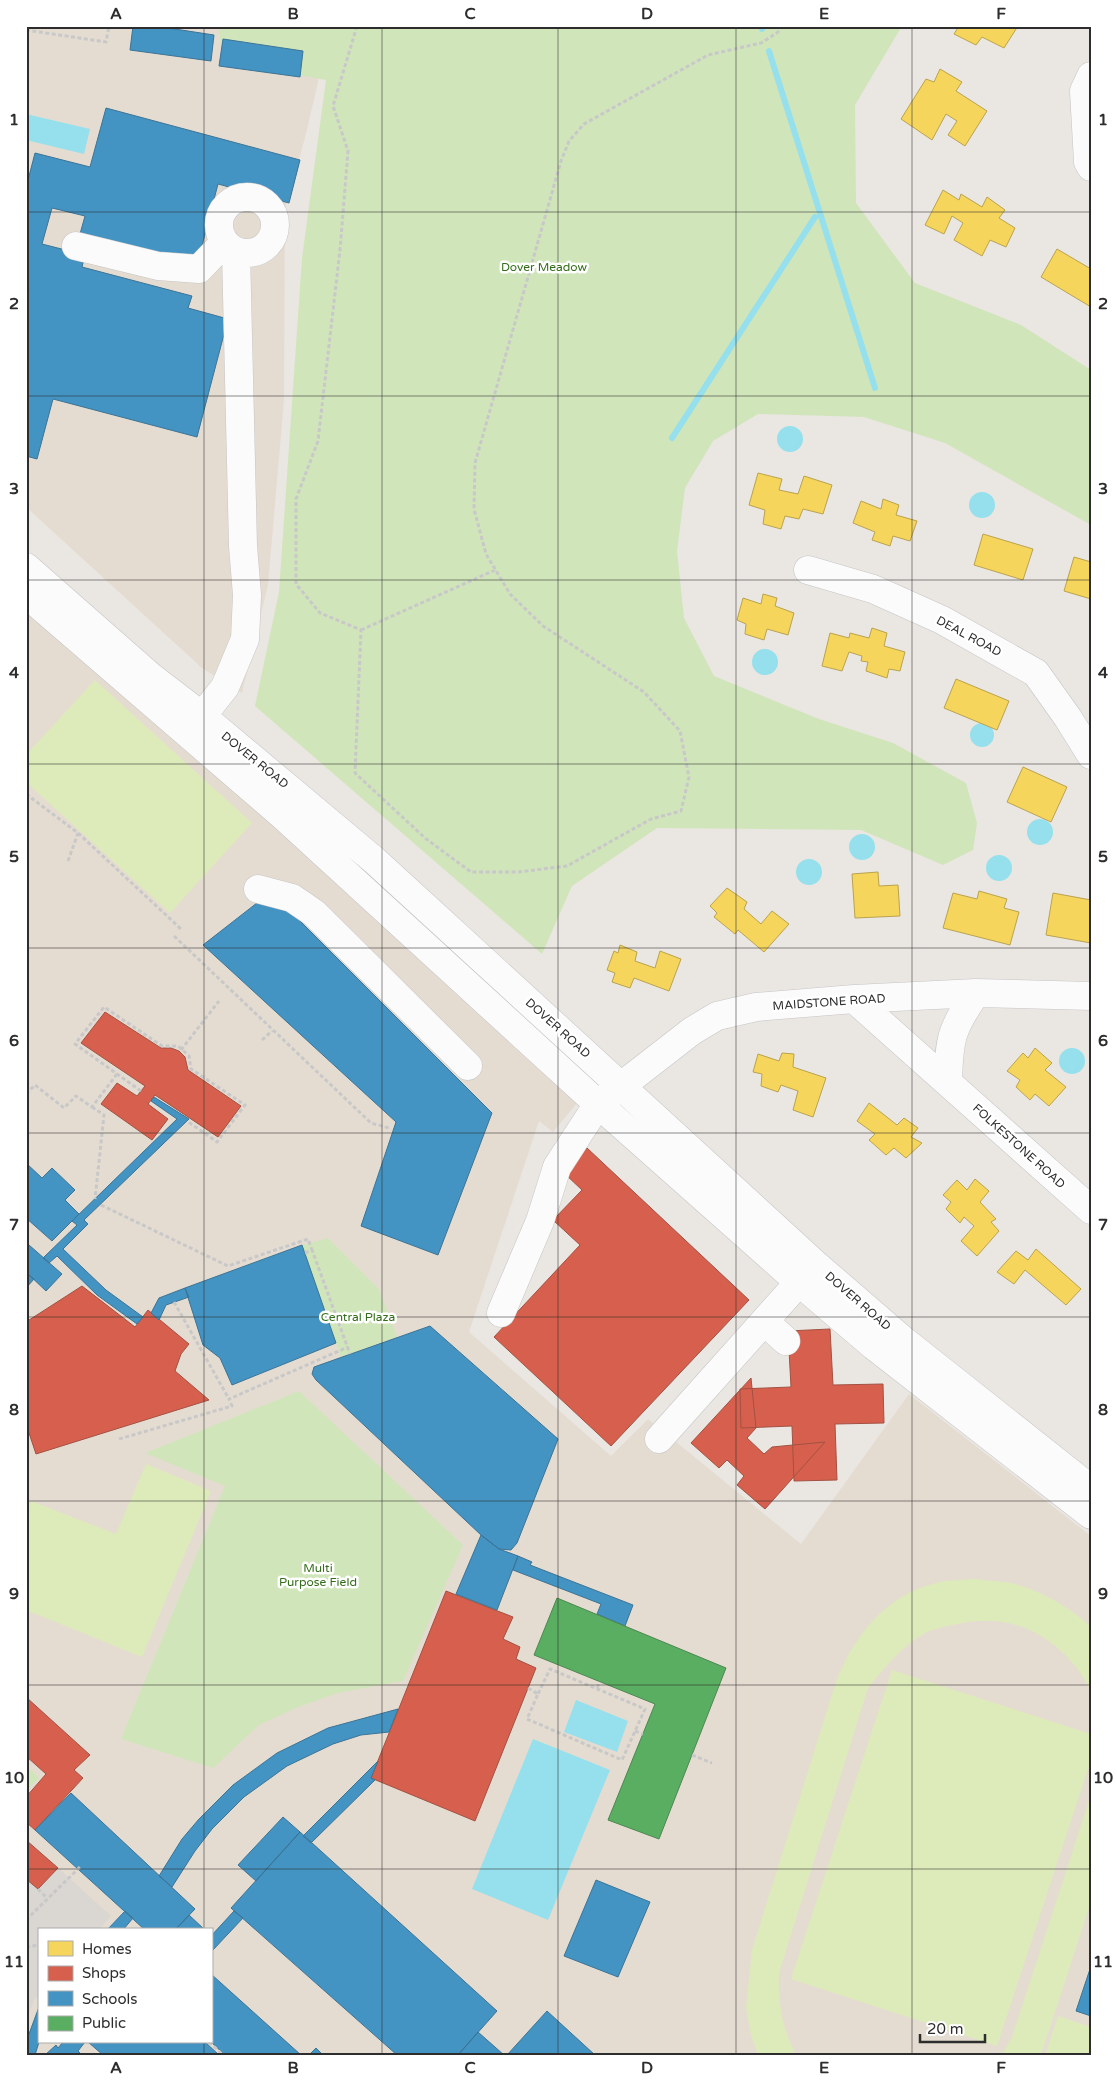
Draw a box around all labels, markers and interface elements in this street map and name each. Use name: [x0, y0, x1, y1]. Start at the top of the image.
text: A: [110, 4, 122, 24]
text: B: [287, 4, 299, 24]
text: C: [464, 4, 476, 24]
text: D: [641, 4, 653, 24]
text: E: [819, 4, 829, 24]
text: F: [996, 4, 1006, 24]
text: 1: [9, 110, 19, 130]
text: 1: [1098, 110, 1108, 130]
park label: Dover Meadow: [501, 260, 588, 274]
text: 2: [9, 294, 19, 314]
text: 2: [1098, 294, 1108, 314]
text: 3: [9, 479, 19, 499]
text: 3: [1098, 479, 1108, 499]
street label: DEAL ROAD: [934, 613, 1004, 659]
text: 4: [9, 663, 19, 683]
text: 4: [1098, 663, 1108, 683]
street label: DOVER ROAD: [219, 729, 291, 791]
text: 5: [9, 847, 19, 867]
text: 5: [1098, 847, 1108, 867]
street label: MAIDSTONE ROAD: [772, 991, 886, 1013]
street label: DOVER ROAD: [523, 995, 593, 1061]
text: 6: [9, 1031, 19, 1051]
text: 6: [1098, 1031, 1108, 1051]
street label: FOLKESTONE ROAD: [970, 1101, 1068, 1191]
text: 7: [9, 1215, 19, 1235]
text: 7: [1098, 1215, 1108, 1235]
street label: DOVER ROAD: [822, 1269, 894, 1333]
park label: Central Plaza: [321, 1310, 395, 1324]
text: 8: [9, 1400, 19, 1420]
text: 8: [1098, 1400, 1108, 1420]
park label: Multi Purpose Field: [279, 1561, 357, 1589]
text: 9: [9, 1584, 19, 1604]
text: 9: [1098, 1584, 1108, 1604]
text: 10: [4, 1768, 24, 1788]
text: 10: [1093, 1768, 1113, 1788]
legend: [38, 1928, 212, 2044]
text: Homes: [82, 1940, 132, 1958]
text: 11: [4, 1952, 24, 1972]
text: 11: [1093, 1952, 1113, 1972]
text: Shops: [82, 1964, 126, 1982]
text: Schools: [82, 1990, 138, 2008]
scale bar: [920, 2011, 984, 2043]
text: Public: [82, 2014, 126, 2032]
text: 20 m: [927, 2020, 964, 2038]
text: A: [110, 2058, 122, 2078]
text: B: [287, 2058, 299, 2078]
text: C: [464, 2058, 476, 2078]
text: D: [641, 2058, 653, 2078]
text: E: [819, 2058, 829, 2078]
text: F: [996, 2058, 1006, 2078]

